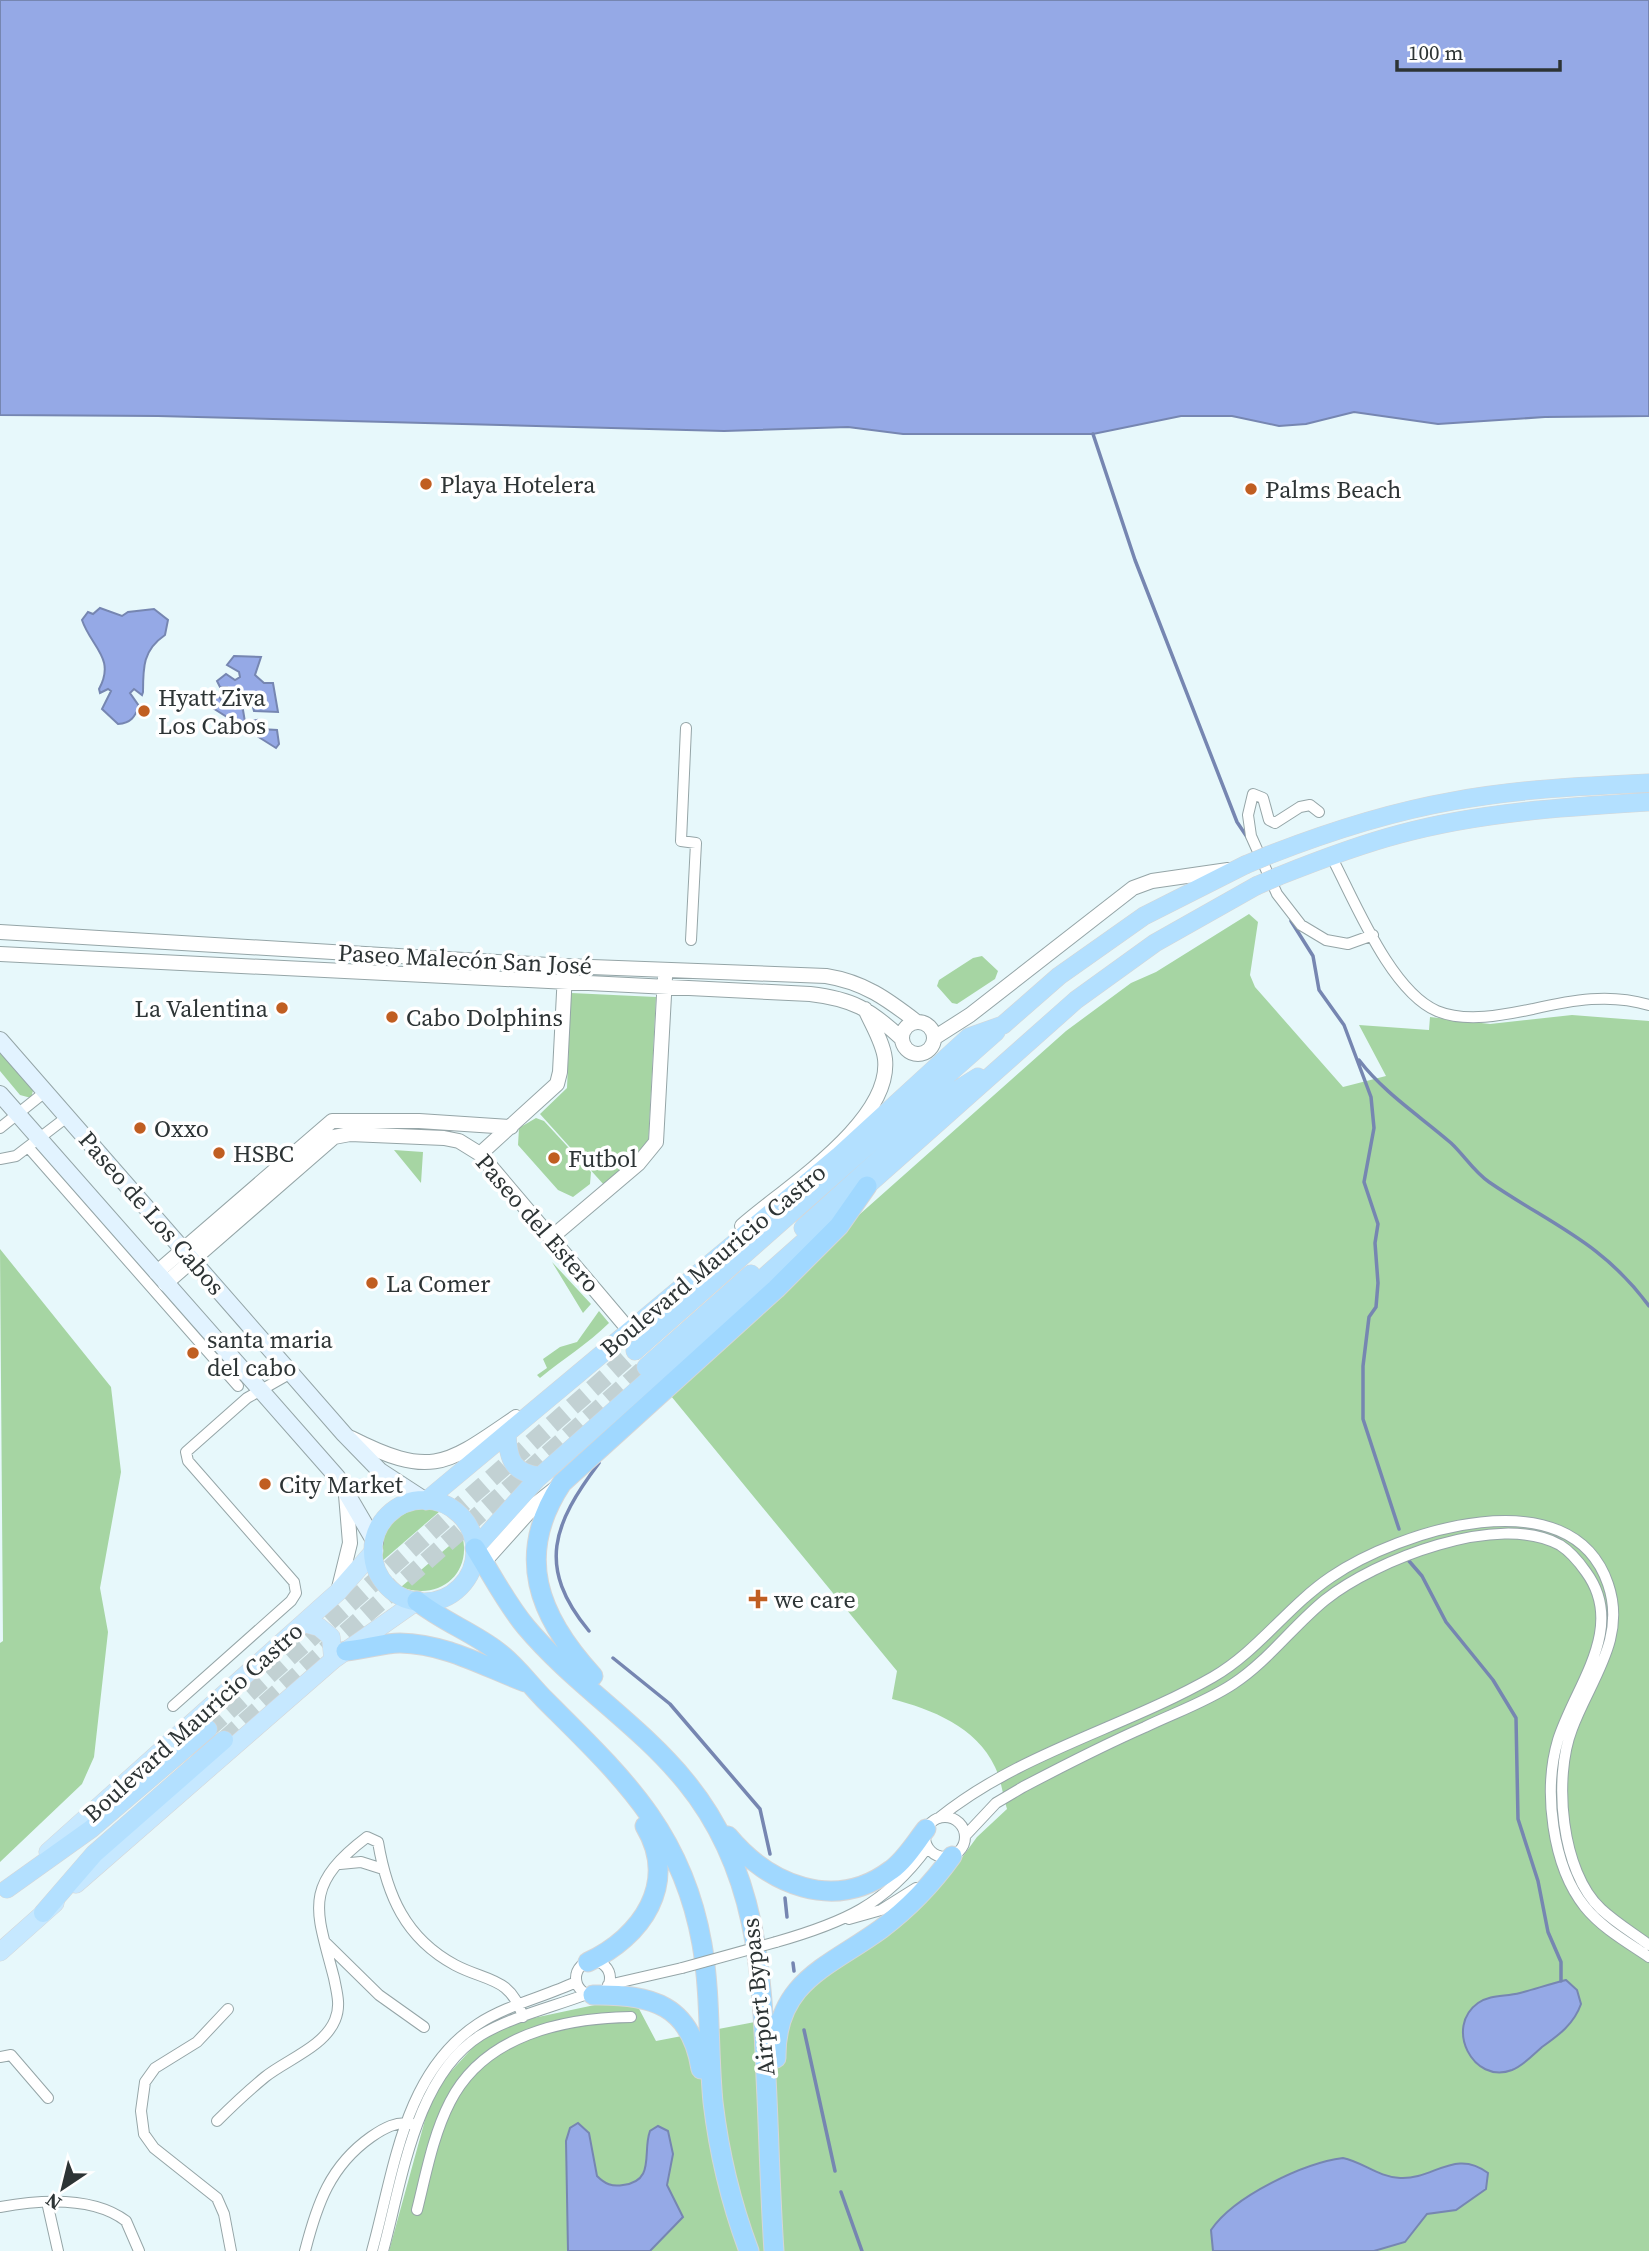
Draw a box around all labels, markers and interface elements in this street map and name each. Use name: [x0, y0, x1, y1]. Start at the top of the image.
scale bar: [1397, 28, 1560, 72]
text: 100 m: [1408, 38, 1463, 67]
place label: Playa Hotelera: [440, 468, 596, 501]
place label: Palms Beach: [1265, 473, 1401, 506]
marker: Playa Hotelera: [418, 476, 434, 492]
marker: Palms Beach: [1243, 481, 1259, 497]
place label: Hyatt Ziva Los Cabos: [158, 681, 266, 742]
marker: Hyatt Ziva Los Cabos: [136, 703, 152, 719]
street label: Paseo Malecón San José: [337, 936, 593, 982]
place label: La Valentina: [135, 992, 269, 1025]
marker: La Valentina: [274, 1000, 290, 1016]
place label: Cabo Dolphins: [406, 1001, 563, 1034]
marker: Cabo Dolphins: [384, 1009, 400, 1025]
place label: Oxxo: [154, 1112, 209, 1145]
marker: Oxxo: [132, 1120, 148, 1136]
street label: Paseo de Los Cabos: [71, 1124, 233, 1302]
place label: HSBC: [233, 1137, 294, 1170]
place label: Futbol: [568, 1142, 637, 1175]
marker: HSBC: [211, 1145, 227, 1161]
street label: Paseo del Estero: [468, 1146, 608, 1300]
marker: Futbol: [546, 1150, 562, 1166]
street label: Boulevard Mauricio Castro: [593, 1156, 833, 1364]
place label: La Comer: [386, 1267, 490, 1300]
marker: La Comer: [364, 1275, 380, 1291]
place label: santa maria del cabo: [207, 1323, 334, 1384]
marker: santa maria del cabo: [185, 1345, 201, 1361]
place label: City Market: [279, 1468, 403, 1501]
marker: City Market: [257, 1476, 273, 1492]
place label: we care: [774, 1583, 856, 1616]
marker: we care: [748, 1589, 768, 1609]
street label: Boulevard Mauricio Castro: [76, 1614, 310, 1830]
street label: Airport Bypass: [733, 1916, 783, 2078]
north arrow: [28, 2153, 98, 2223]
text: N: [40, 2187, 66, 2217]

